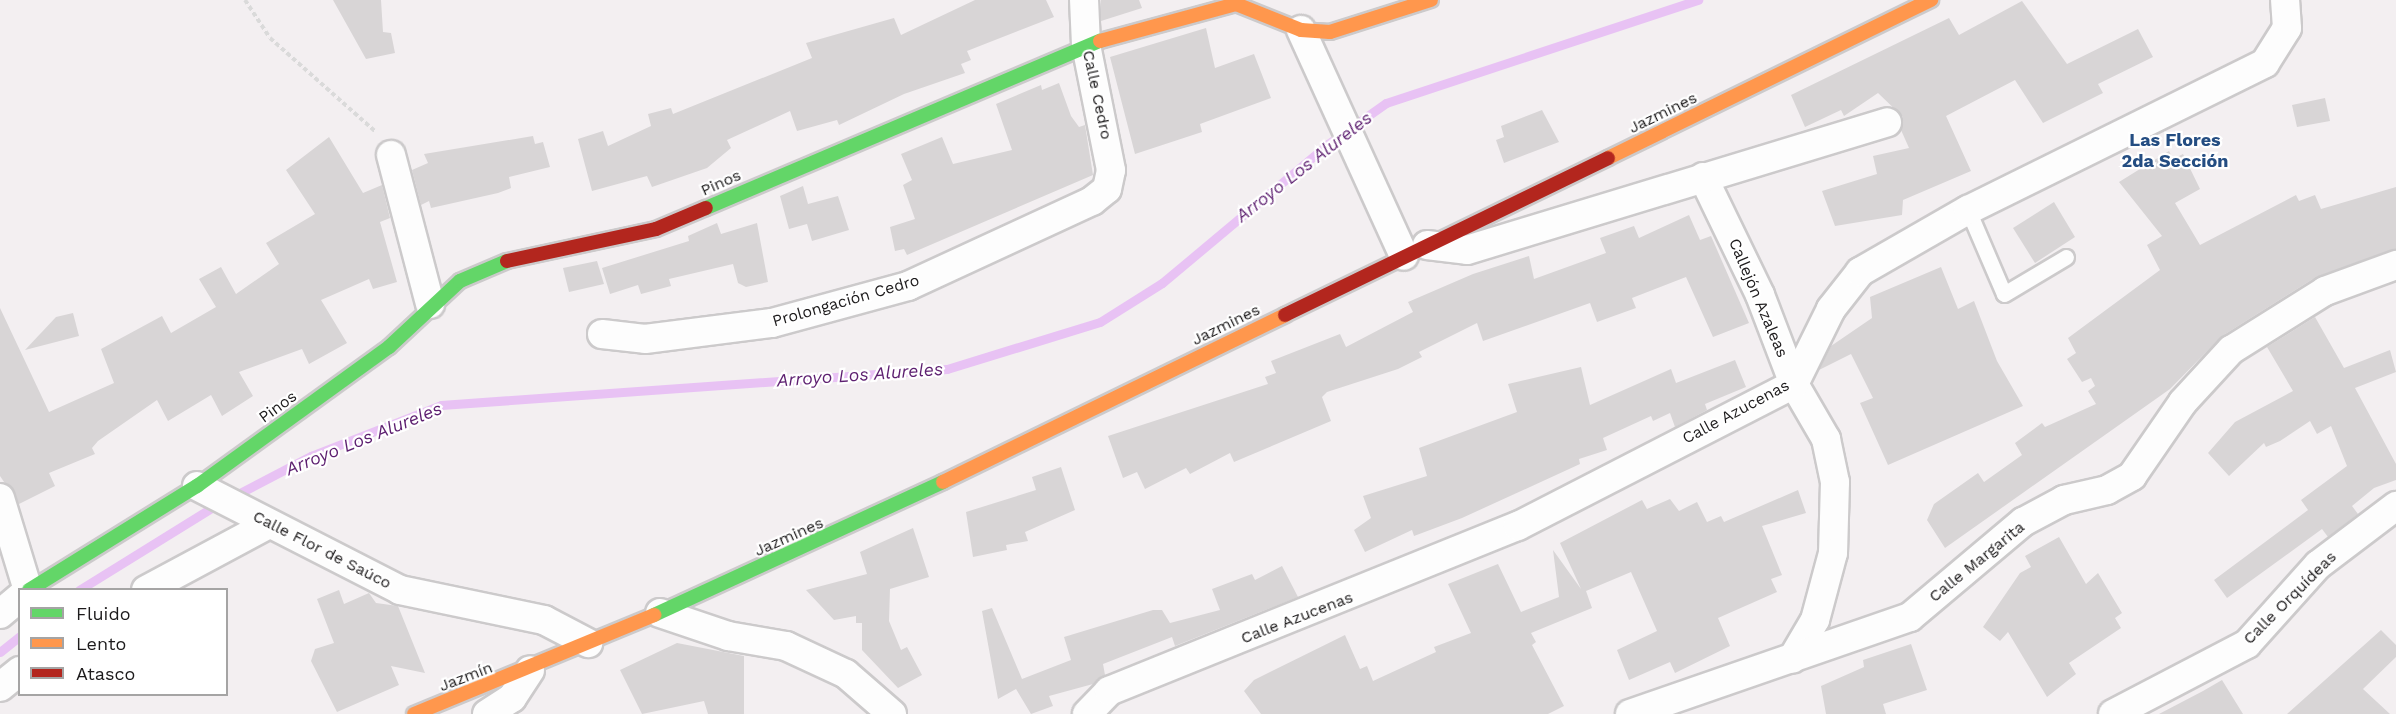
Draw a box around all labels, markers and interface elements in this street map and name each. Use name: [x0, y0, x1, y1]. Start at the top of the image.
street label: Calle Cedro: [1078, 49, 1116, 141]
street label: Jazmines: [1626, 88, 1700, 138]
water label: Arroyo Los Alureles: [1231, 107, 1377, 227]
district label: Las Flores 2da Sección: [2121, 130, 2229, 172]
street label: Pinos: [698, 166, 744, 200]
street label: Callejón Azaleas: [1724, 235, 1792, 361]
street label: Prolongación Cedro: [770, 271, 922, 331]
street label: Jazmines: [1189, 300, 1263, 350]
water label: Arroyo Los Alureles: [776, 358, 944, 392]
street label: Calle Azucenas: [1679, 376, 1793, 448]
street label: Pinos: [255, 387, 301, 427]
water label: Arroyo Los Alureles: [282, 398, 446, 480]
street label: Calle Flor de Saúco: [249, 507, 395, 593]
street label: Jazmines: [752, 513, 826, 561]
street label: Calle Margarita: [1925, 518, 2029, 606]
street label: Calle Orquídeas: [2240, 548, 2340, 648]
legend: [18, 588, 228, 696]
street label: Calle Azucenas: [1238, 588, 1356, 648]
text: Fluido: [76, 603, 130, 624]
text: Lento: [76, 633, 126, 654]
street label: Jazmín: [437, 658, 495, 696]
text: Atasco: [76, 663, 135, 684]

